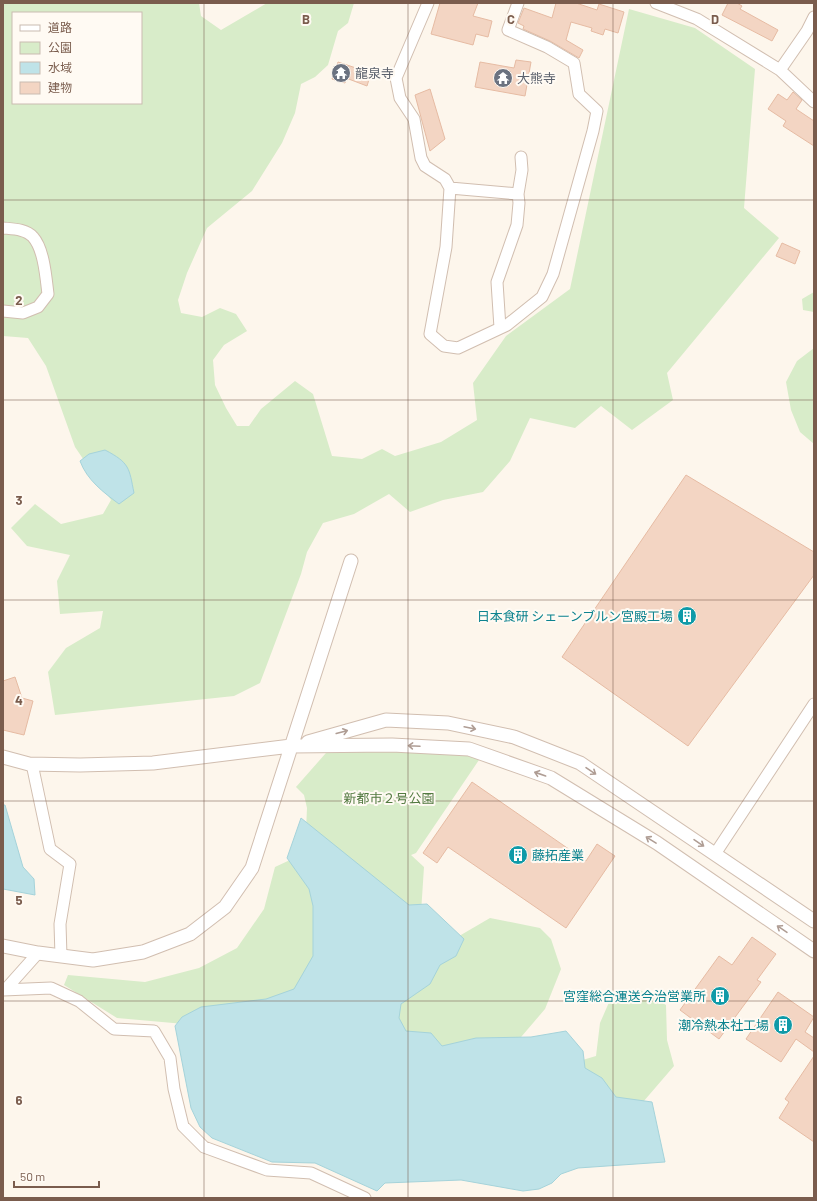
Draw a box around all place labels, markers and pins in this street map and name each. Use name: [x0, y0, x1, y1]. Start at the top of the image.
temple icon: 龍泉寺: [330, 62, 352, 84]
place label: 龍泉寺: [355, 65, 394, 81]
temple icon: 大熊寺: [492, 67, 514, 89]
place label: 大熊寺: [517, 70, 556, 86]
building icon: 日本食研 シェーンブルン宮殿工場: [676, 605, 698, 627]
place label: 日本食研 シェーンブルン宮殿工場: [477, 608, 673, 624]
building icon: 藤拓産業: [507, 844, 529, 866]
place label: 藤拓産業: [532, 847, 584, 863]
building icon: 宮窪総合運送今治営業所: [709, 985, 731, 1007]
place label: 宮窪総合運送今治営業所: [563, 988, 706, 1004]
building icon: 潮冷熱本社工場: [772, 1014, 794, 1036]
place label: 潮冷熱本社工場: [678, 1017, 769, 1033]

